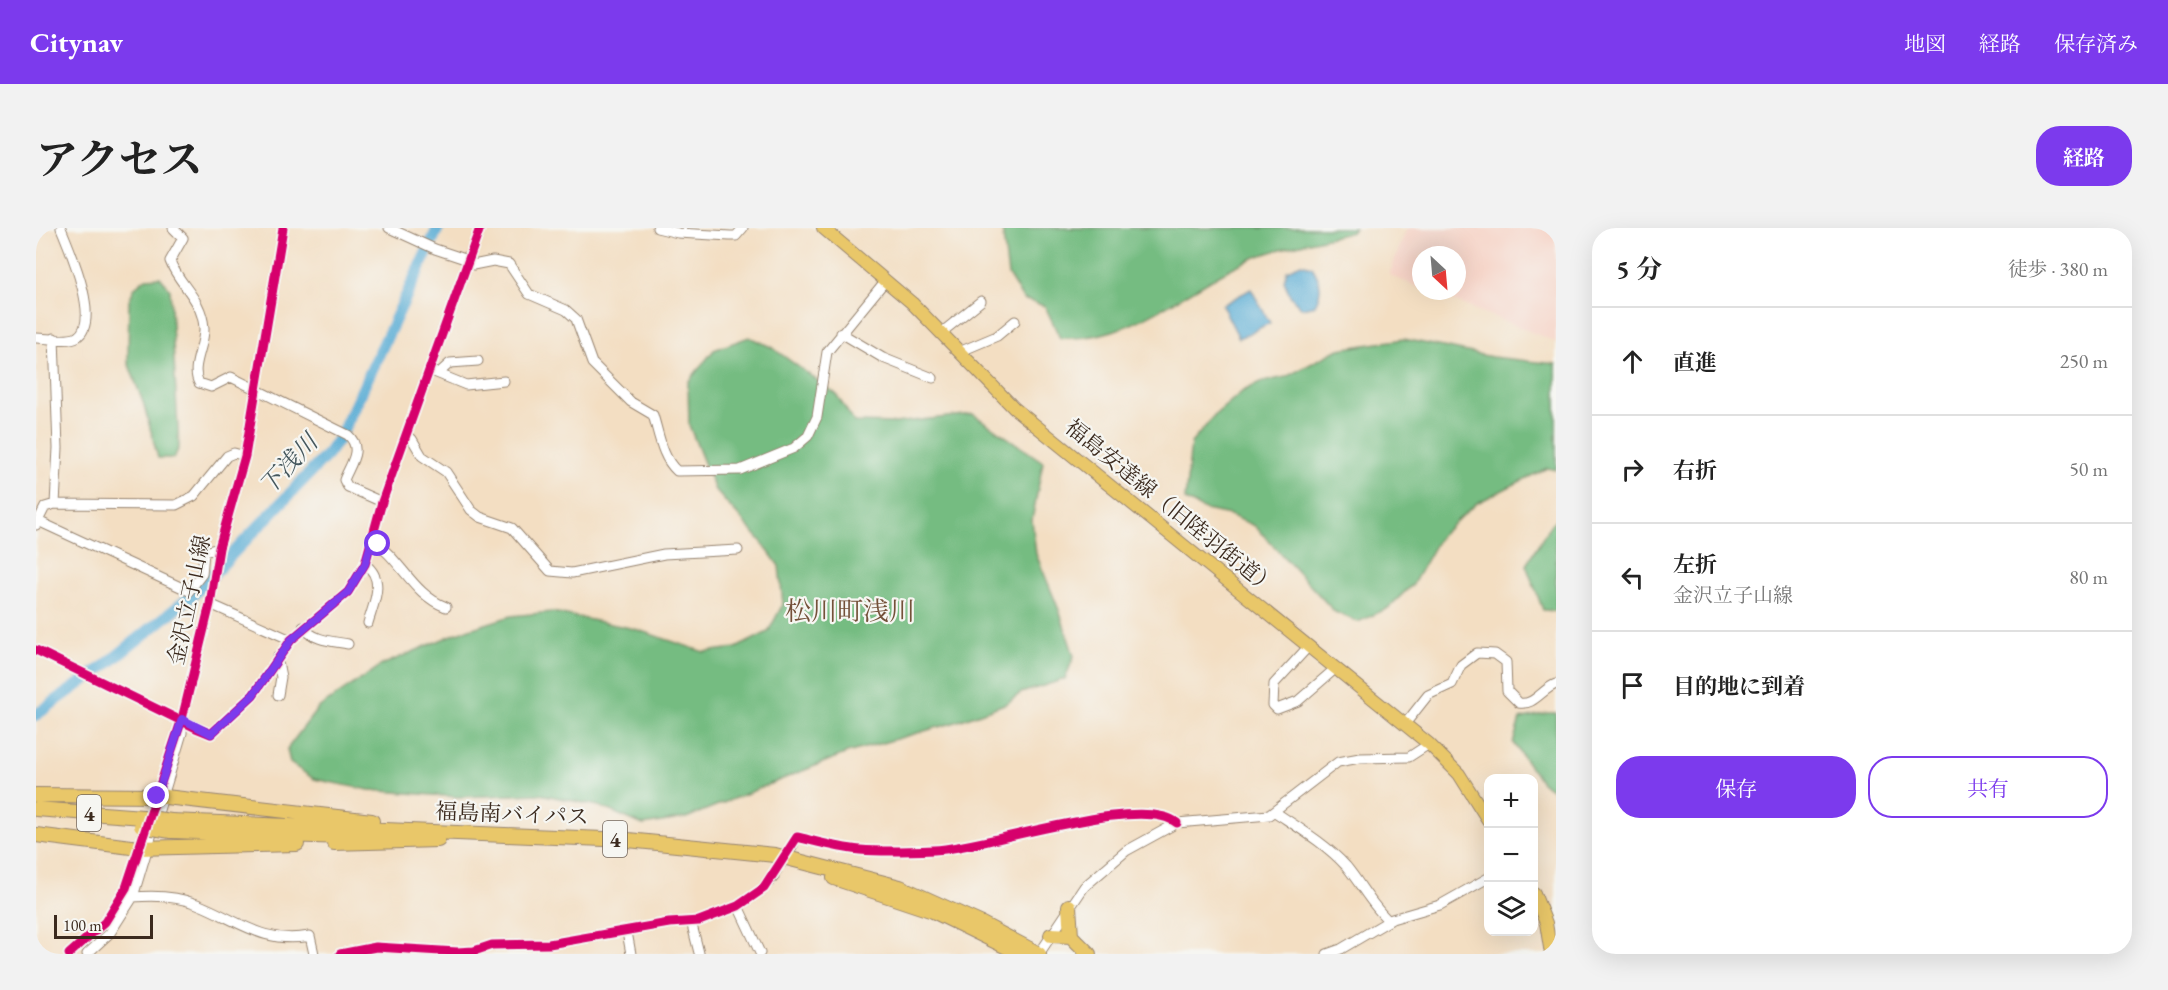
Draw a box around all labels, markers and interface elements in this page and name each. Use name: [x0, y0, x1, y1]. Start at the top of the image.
text: Citynav: [30, 24, 123, 60]
text: 地図: [1904, 30, 1946, 57]
text: 経路: [1979, 30, 2021, 57]
text: 保存済み: [2054, 30, 2138, 57]
button: 経路: [2036, 126, 2132, 186]
text: アクセス: [36, 132, 203, 187]
north arrow: [1412, 246, 1466, 300]
text: 5 分: [1616, 252, 1662, 286]
text: 徒歩 · 380 m: [2008, 256, 2108, 282]
icon: ahead: [1616, 345, 1649, 378]
text: 直進: [1673, 348, 1717, 377]
text: 250 m: [2060, 348, 2108, 374]
street label: 福島安達線（旧陸羽街道）: [1059, 413, 1283, 601]
water label: 下浅川: [252, 425, 326, 501]
icon: right: [1616, 453, 1649, 486]
text: 右折: [1673, 456, 1717, 485]
text: 50 m: [2069, 456, 2108, 482]
route start: [364, 530, 390, 556]
street label: 金沢立子山線: [161, 532, 217, 668]
text: 左折: [1673, 550, 1717, 579]
icon: left: [1616, 561, 1649, 594]
text: 80 m: [2069, 564, 2108, 590]
text: 金沢立子山線: [1673, 582, 1793, 608]
district label: 松川町浅川: [785, 594, 915, 628]
icon: arrive: [1616, 669, 1649, 702]
text: 目的地に到着: [1673, 672, 1805, 701]
button: 保存: [1616, 756, 1856, 818]
button: 共有: [1868, 756, 2108, 818]
map controls: [1484, 774, 1538, 936]
button: +: [1484, 774, 1538, 828]
route end: [143, 782, 169, 808]
road number: 4: [77, 795, 101, 831]
street label: 福島南バイパス: [435, 797, 589, 831]
road number: 4: [603, 821, 627, 857]
button: −: [1484, 828, 1538, 882]
button: layers: [1484, 882, 1538, 936]
scale bar: [54, 912, 153, 940]
text: 100 m: [63, 915, 102, 936]

